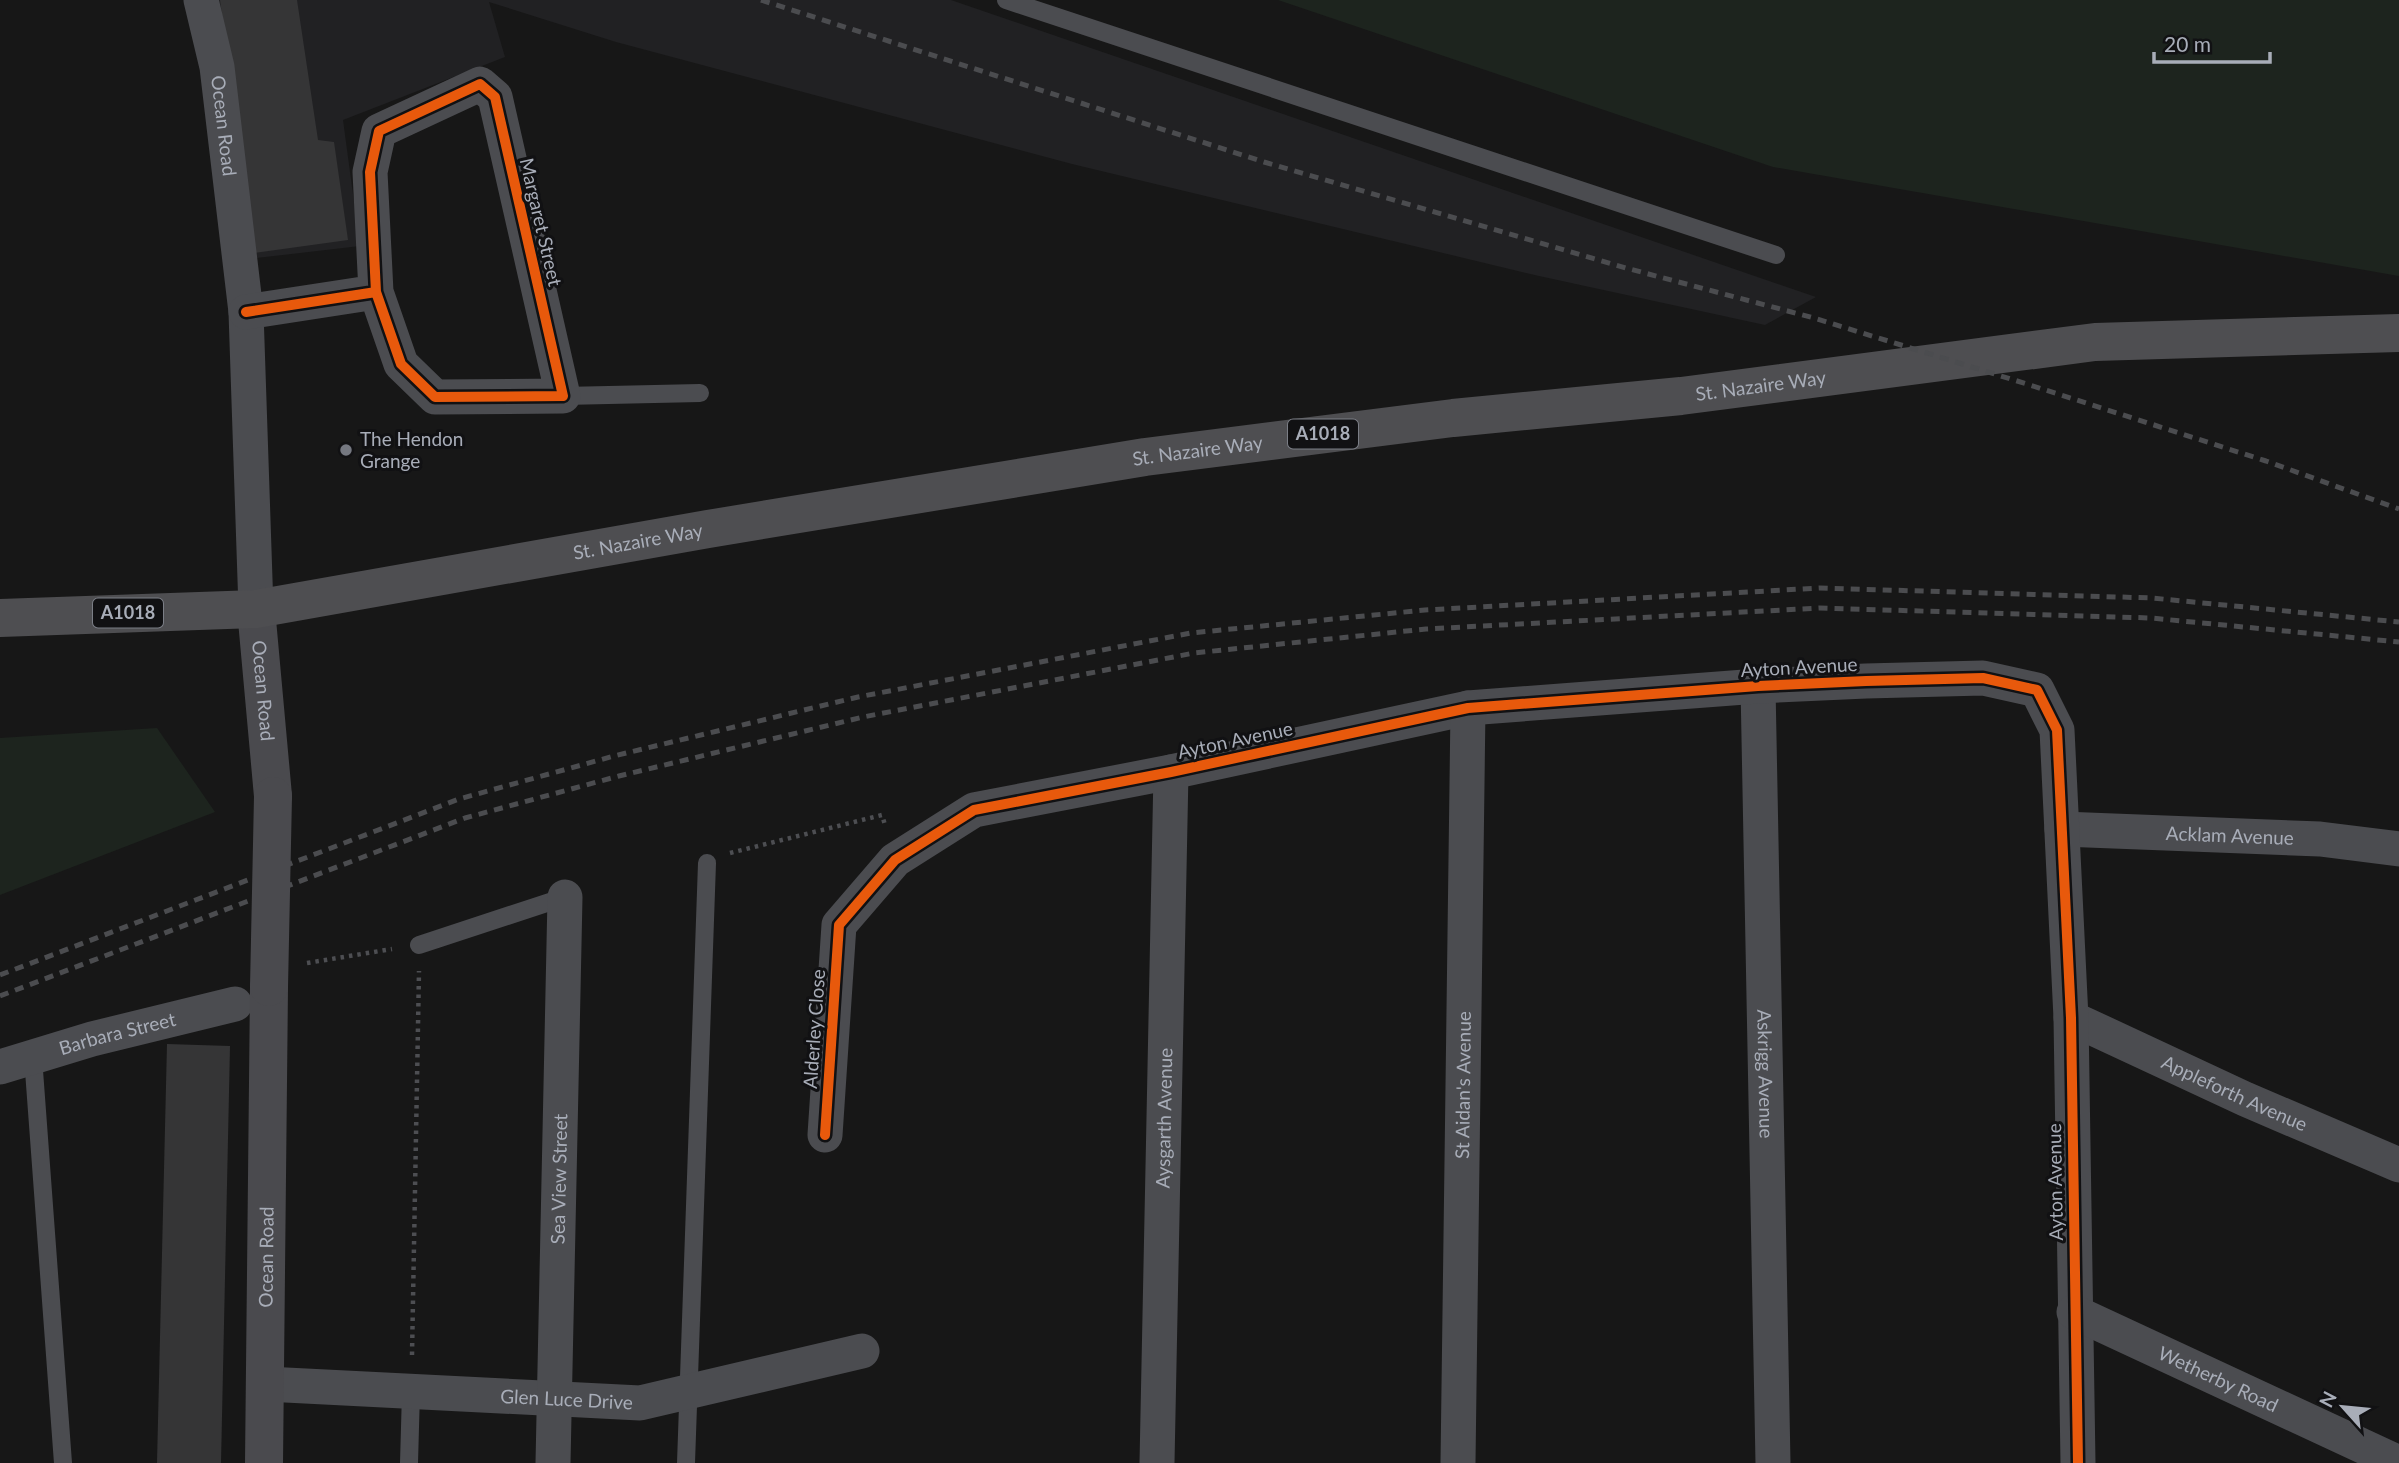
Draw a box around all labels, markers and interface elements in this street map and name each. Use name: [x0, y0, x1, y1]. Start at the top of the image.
scale bar: [2154, 21, 2270, 65]
text: 20 m: [2164, 31, 2211, 56]
street label: Ocean Road: [207, 74, 242, 177]
street label: Margaret Street: [516, 155, 567, 288]
street label: St. Nazaire Way: [1694, 365, 1827, 405]
road number: A1018: [1288, 420, 1358, 448]
place label: The Hendon Grange: [360, 427, 463, 472]
street label: St. Nazaire Way: [1131, 430, 1264, 470]
marker: The Hendon Grange: [338, 442, 354, 458]
street label: St. Nazaire Way: [571, 518, 705, 564]
road number: A1018: [93, 598, 163, 628]
street label: Ocean Road: [248, 639, 280, 742]
street label: Ayton Avenue: [1740, 652, 1858, 681]
street label: Ayton Avenue: [1175, 716, 1295, 763]
street label: Acklam Avenue: [2165, 821, 2294, 849]
street label: Alderley Close: [798, 969, 829, 1089]
street label: Barbara Street: [56, 1007, 178, 1059]
street label: Askrigg Avenue: [1753, 1009, 1779, 1139]
street label: St Aidan's Avenue: [1450, 1011, 1475, 1159]
street label: Aysgarth Avenue: [1151, 1047, 1176, 1189]
street label: Appleforth Avenue: [2158, 1050, 2311, 1135]
street label: Sea View Street: [546, 1113, 571, 1245]
street label: Ayton Avenue: [2042, 1123, 2067, 1241]
street label: Ocean Road: [254, 1206, 278, 1308]
street label: Wetherby Road: [2155, 1341, 2282, 1416]
north arrow: [2308, 1372, 2378, 1442]
street label: Glen Luce Drive: [500, 1384, 634, 1414]
text: N: [2314, 1387, 2341, 1411]

